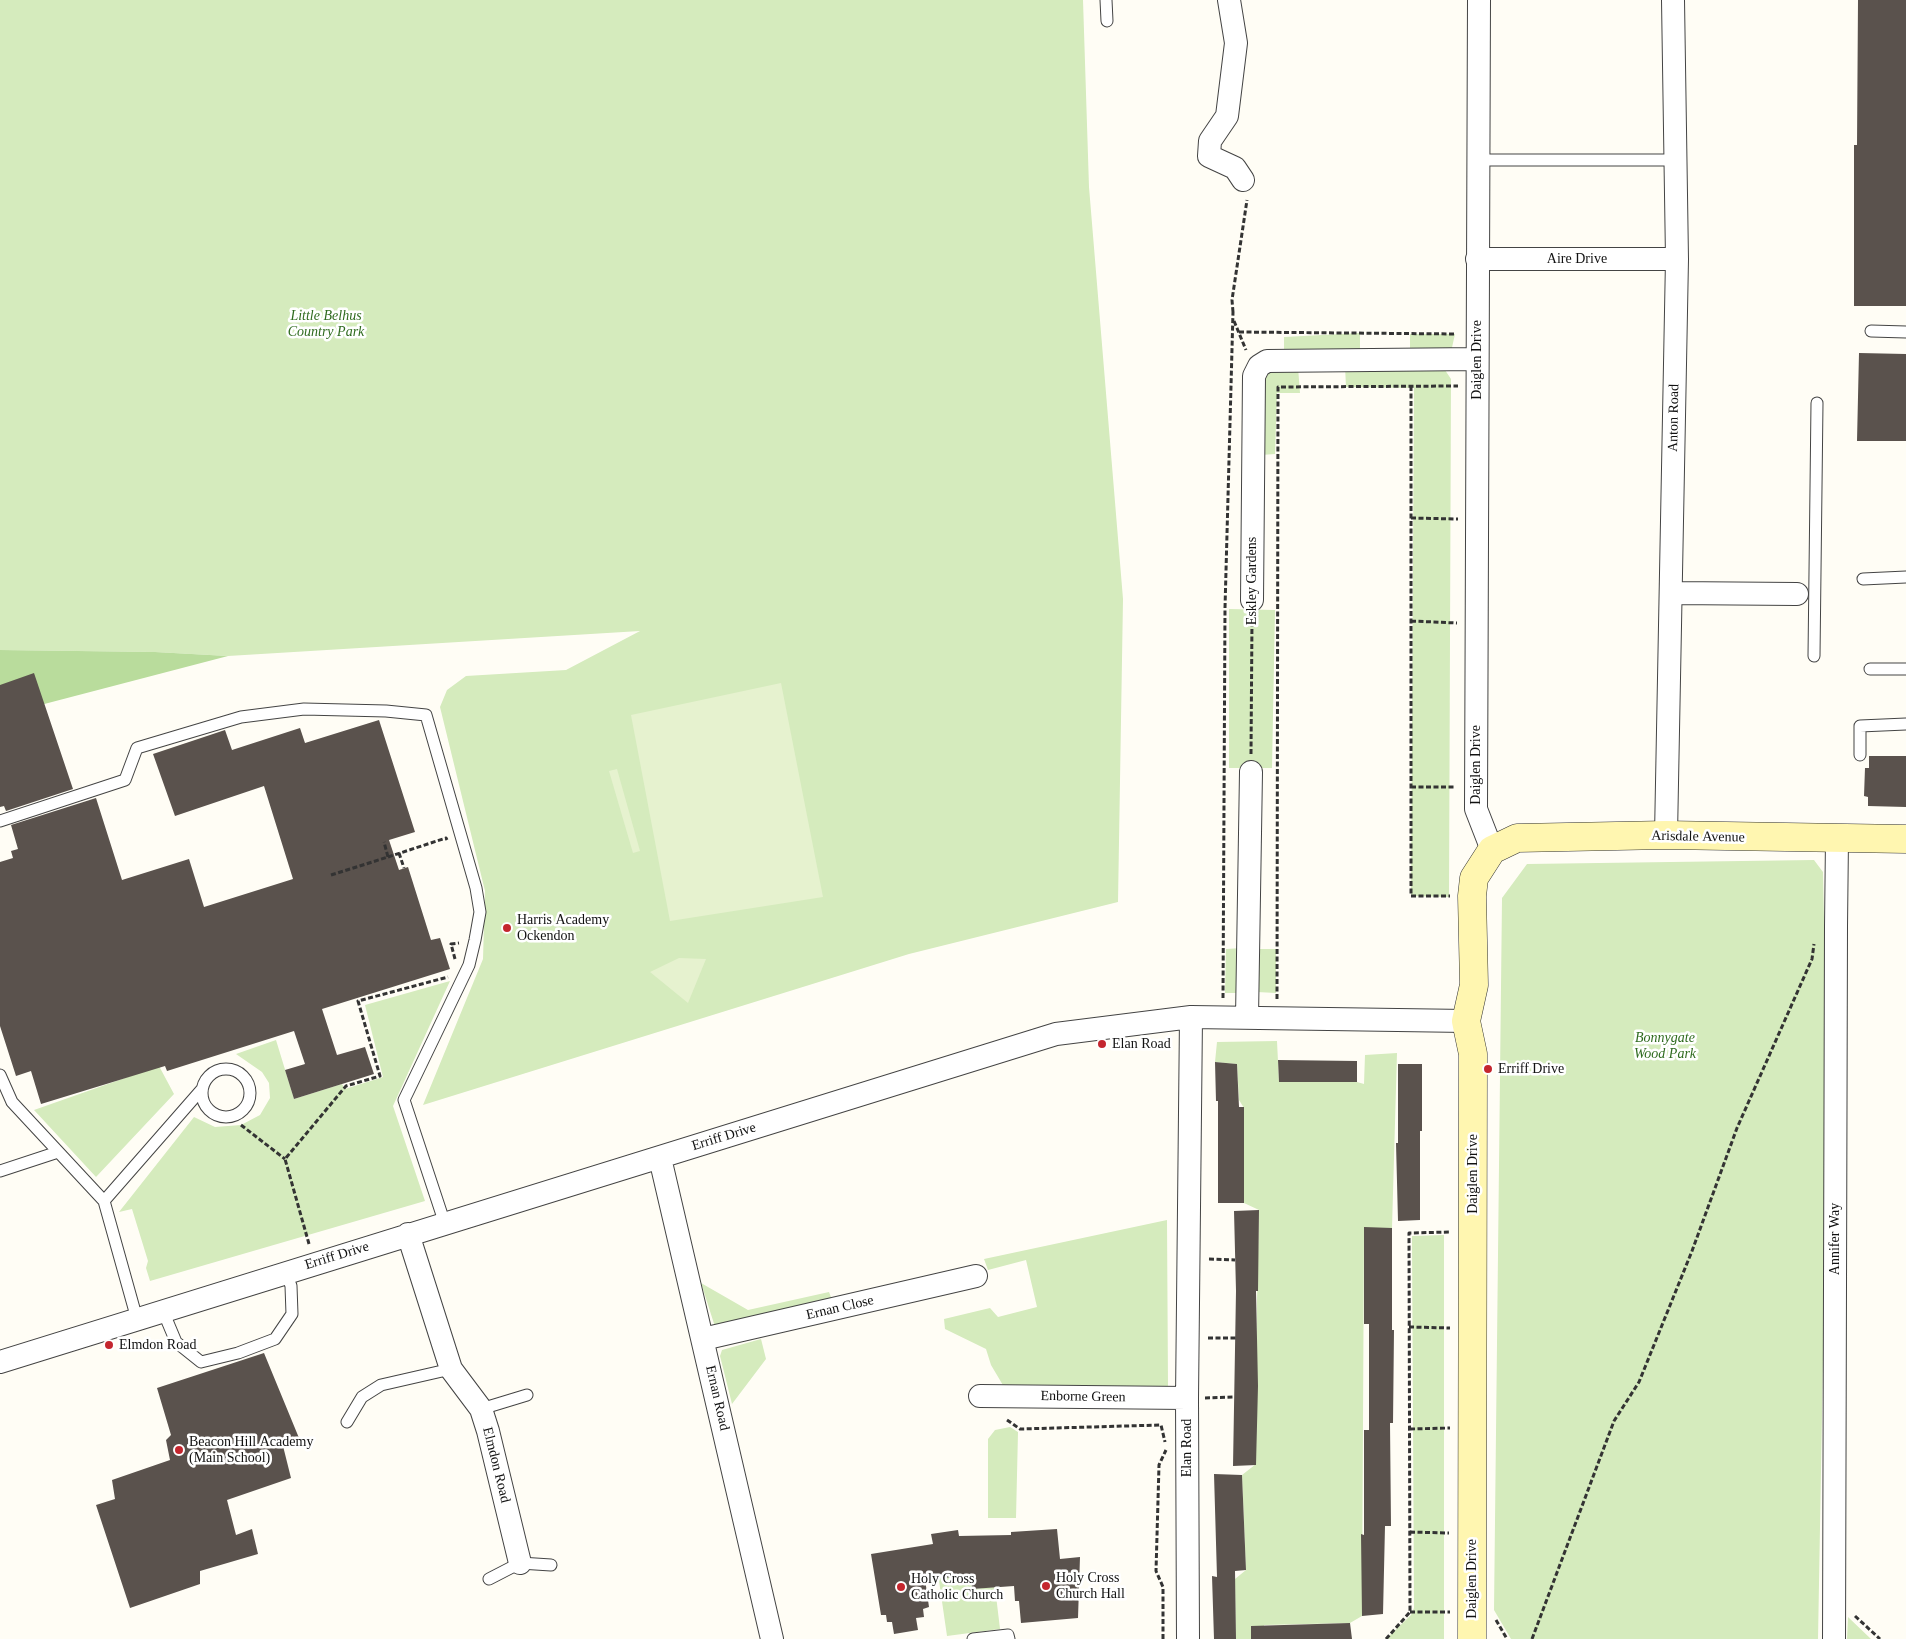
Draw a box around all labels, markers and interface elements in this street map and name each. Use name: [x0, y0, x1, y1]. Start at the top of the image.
street label: Aire Drive: [1547, 251, 1607, 267]
park label: Little Belhus Country Park: [288, 308, 364, 341]
street label: Daiglen Drive: [1469, 320, 1485, 400]
street label: Anton Road: [1665, 384, 1683, 452]
street label: Eskley Gardens: [1244, 537, 1260, 625]
street label: Daiglen Drive: [1468, 725, 1484, 805]
street label: Arisdale Avenue: [1651, 828, 1745, 846]
place label: Harris Academy Ockendon: [517, 912, 609, 944]
marker: Harris Academy Ockendon: [501, 922, 513, 934]
park label: Bonnygate Wood Park: [1634, 1030, 1696, 1062]
place label: Elan Road: [1112, 1036, 1171, 1052]
marker: Elan Road: [1096, 1038, 1108, 1050]
place label: Erriff Drive: [1498, 1061, 1564, 1077]
marker: Erriff Drive: [1482, 1063, 1494, 1075]
street label: Erriff Drive: [690, 1119, 758, 1155]
street label: Daiglen Drive: [1465, 1134, 1481, 1214]
street label: Annifer Way: [1827, 1203, 1843, 1275]
street label: Erriff Drive: [303, 1238, 371, 1274]
street label: Ernan Close: [805, 1292, 875, 1324]
place label: Elmdon Road: [119, 1337, 196, 1353]
marker: Elmdon Road: [103, 1339, 115, 1351]
street label: Ernan Road: [701, 1364, 733, 1432]
street label: Enborne Green: [1040, 1388, 1126, 1406]
street label: Elan Road: [1179, 1419, 1195, 1477]
street label: Elmdon Road: [478, 1425, 514, 1505]
place label: Beacon Hill Academy (Main School): [189, 1434, 313, 1466]
marker: Beacon Hill Academy (Main School): [173, 1444, 185, 1456]
street label: Daiglen Drive: [1464, 1539, 1480, 1619]
place label: Holy Cross Church Hall: [1056, 1570, 1125, 1602]
place label: Holy Cross Catholic Church: [911, 1571, 1003, 1604]
marker: Holy Cross Church Hall: [1040, 1580, 1052, 1592]
marker: Holy Cross Catholic Church: [895, 1581, 907, 1593]

